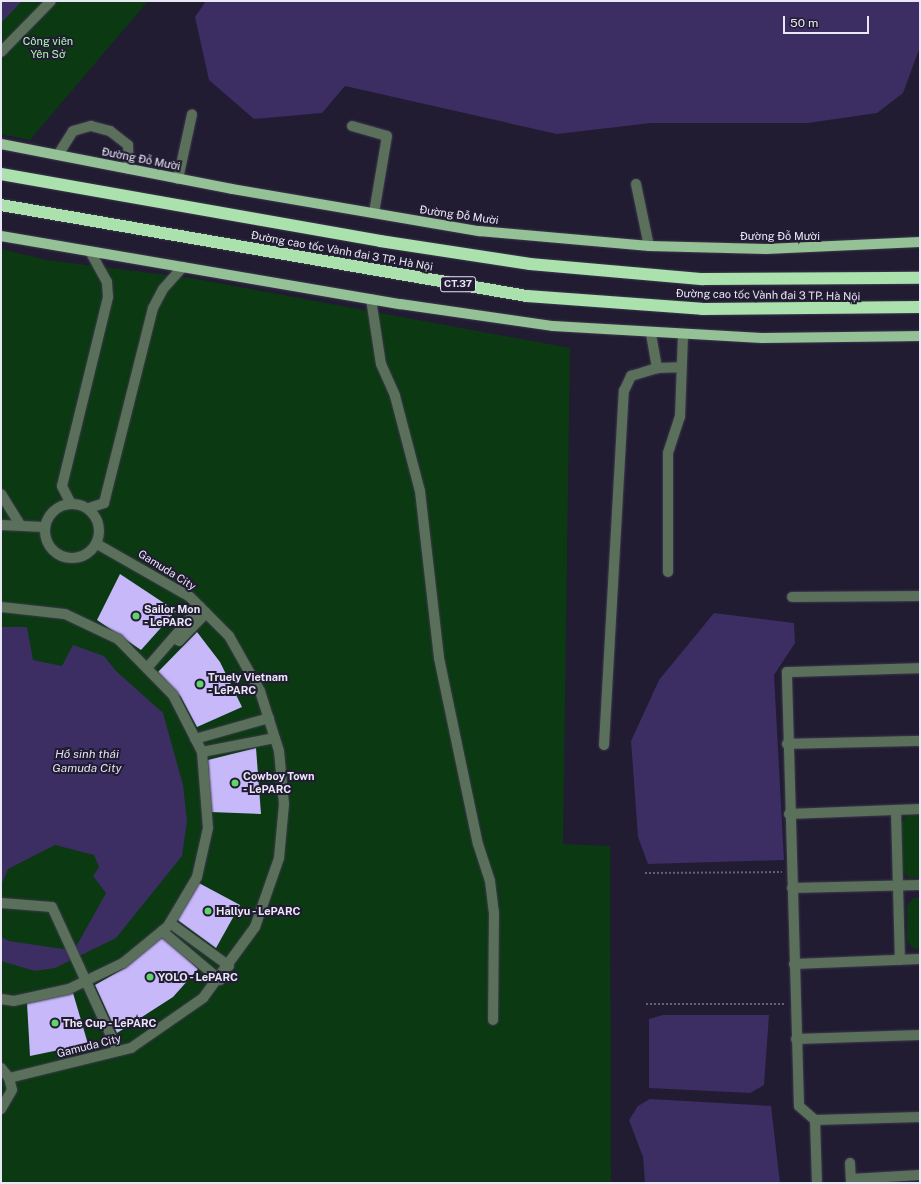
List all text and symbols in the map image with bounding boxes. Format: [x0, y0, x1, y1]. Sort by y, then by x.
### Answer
scale bar [785, 8, 871, 34]
text: 50 m [790, 16, 818, 30]
park label: Công viên Yên Sở [23, 35, 73, 61]
street label: Đường Đỗ Mười [101, 145, 181, 173]
street label: Đường Đỗ Mười [419, 203, 499, 227]
street label: Đường cao tốc Vành đai 3 TP. Hà Nội [250, 228, 434, 274]
street label: Đường Đỗ Mười [740, 229, 820, 243]
road number: CT.37 [440, 276, 476, 292]
street label: Đường cao tốc Vành đai 3 TP. Hà Nội [675, 287, 861, 303]
street label: Gamuda City [136, 547, 198, 593]
place label: Sailor Mon - LePARC [144, 603, 200, 629]
marker: Sailor Mon - LePARC [131, 611, 141, 621]
place label: Truely Vietnam - LePARC [208, 671, 288, 697]
marker: Truely Vietnam - LePARC [195, 679, 205, 689]
water label: Hồ sinh thái Gamuda City [52, 748, 122, 776]
place label: Cowboy Town - LePARC [243, 770, 315, 796]
marker: Cowboy Town - LePARC [230, 778, 240, 788]
place label: Hallyu - LePARC [216, 904, 302, 918]
marker: Hallyu - LePARC [203, 906, 213, 916]
place label: YOLO - LePARC [158, 970, 239, 984]
marker: YOLO - LePARC [145, 972, 155, 982]
place label: The Cup - LePARC [63, 1016, 158, 1030]
marker: The Cup - LePARC [50, 1018, 60, 1028]
street label: Gamuda City [55, 1032, 123, 1060]

